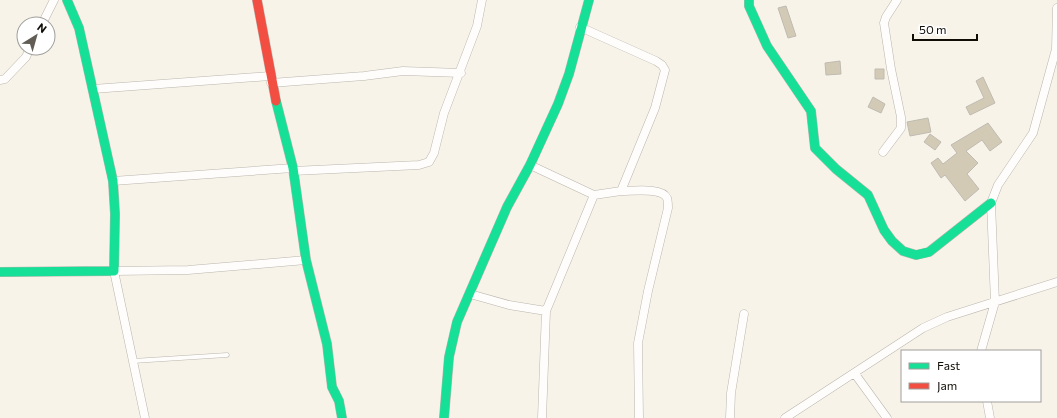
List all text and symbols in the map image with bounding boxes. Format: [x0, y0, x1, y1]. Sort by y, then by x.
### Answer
north arrow [16, 16, 56, 56]
scale bar [913, 16, 977, 42]
text: N [35, 20, 50, 35]
text: 50 m [919, 22, 947, 36]
legend [901, 350, 1041, 402]
text: Fast [937, 358, 960, 372]
text: Jam [937, 378, 957, 393]

